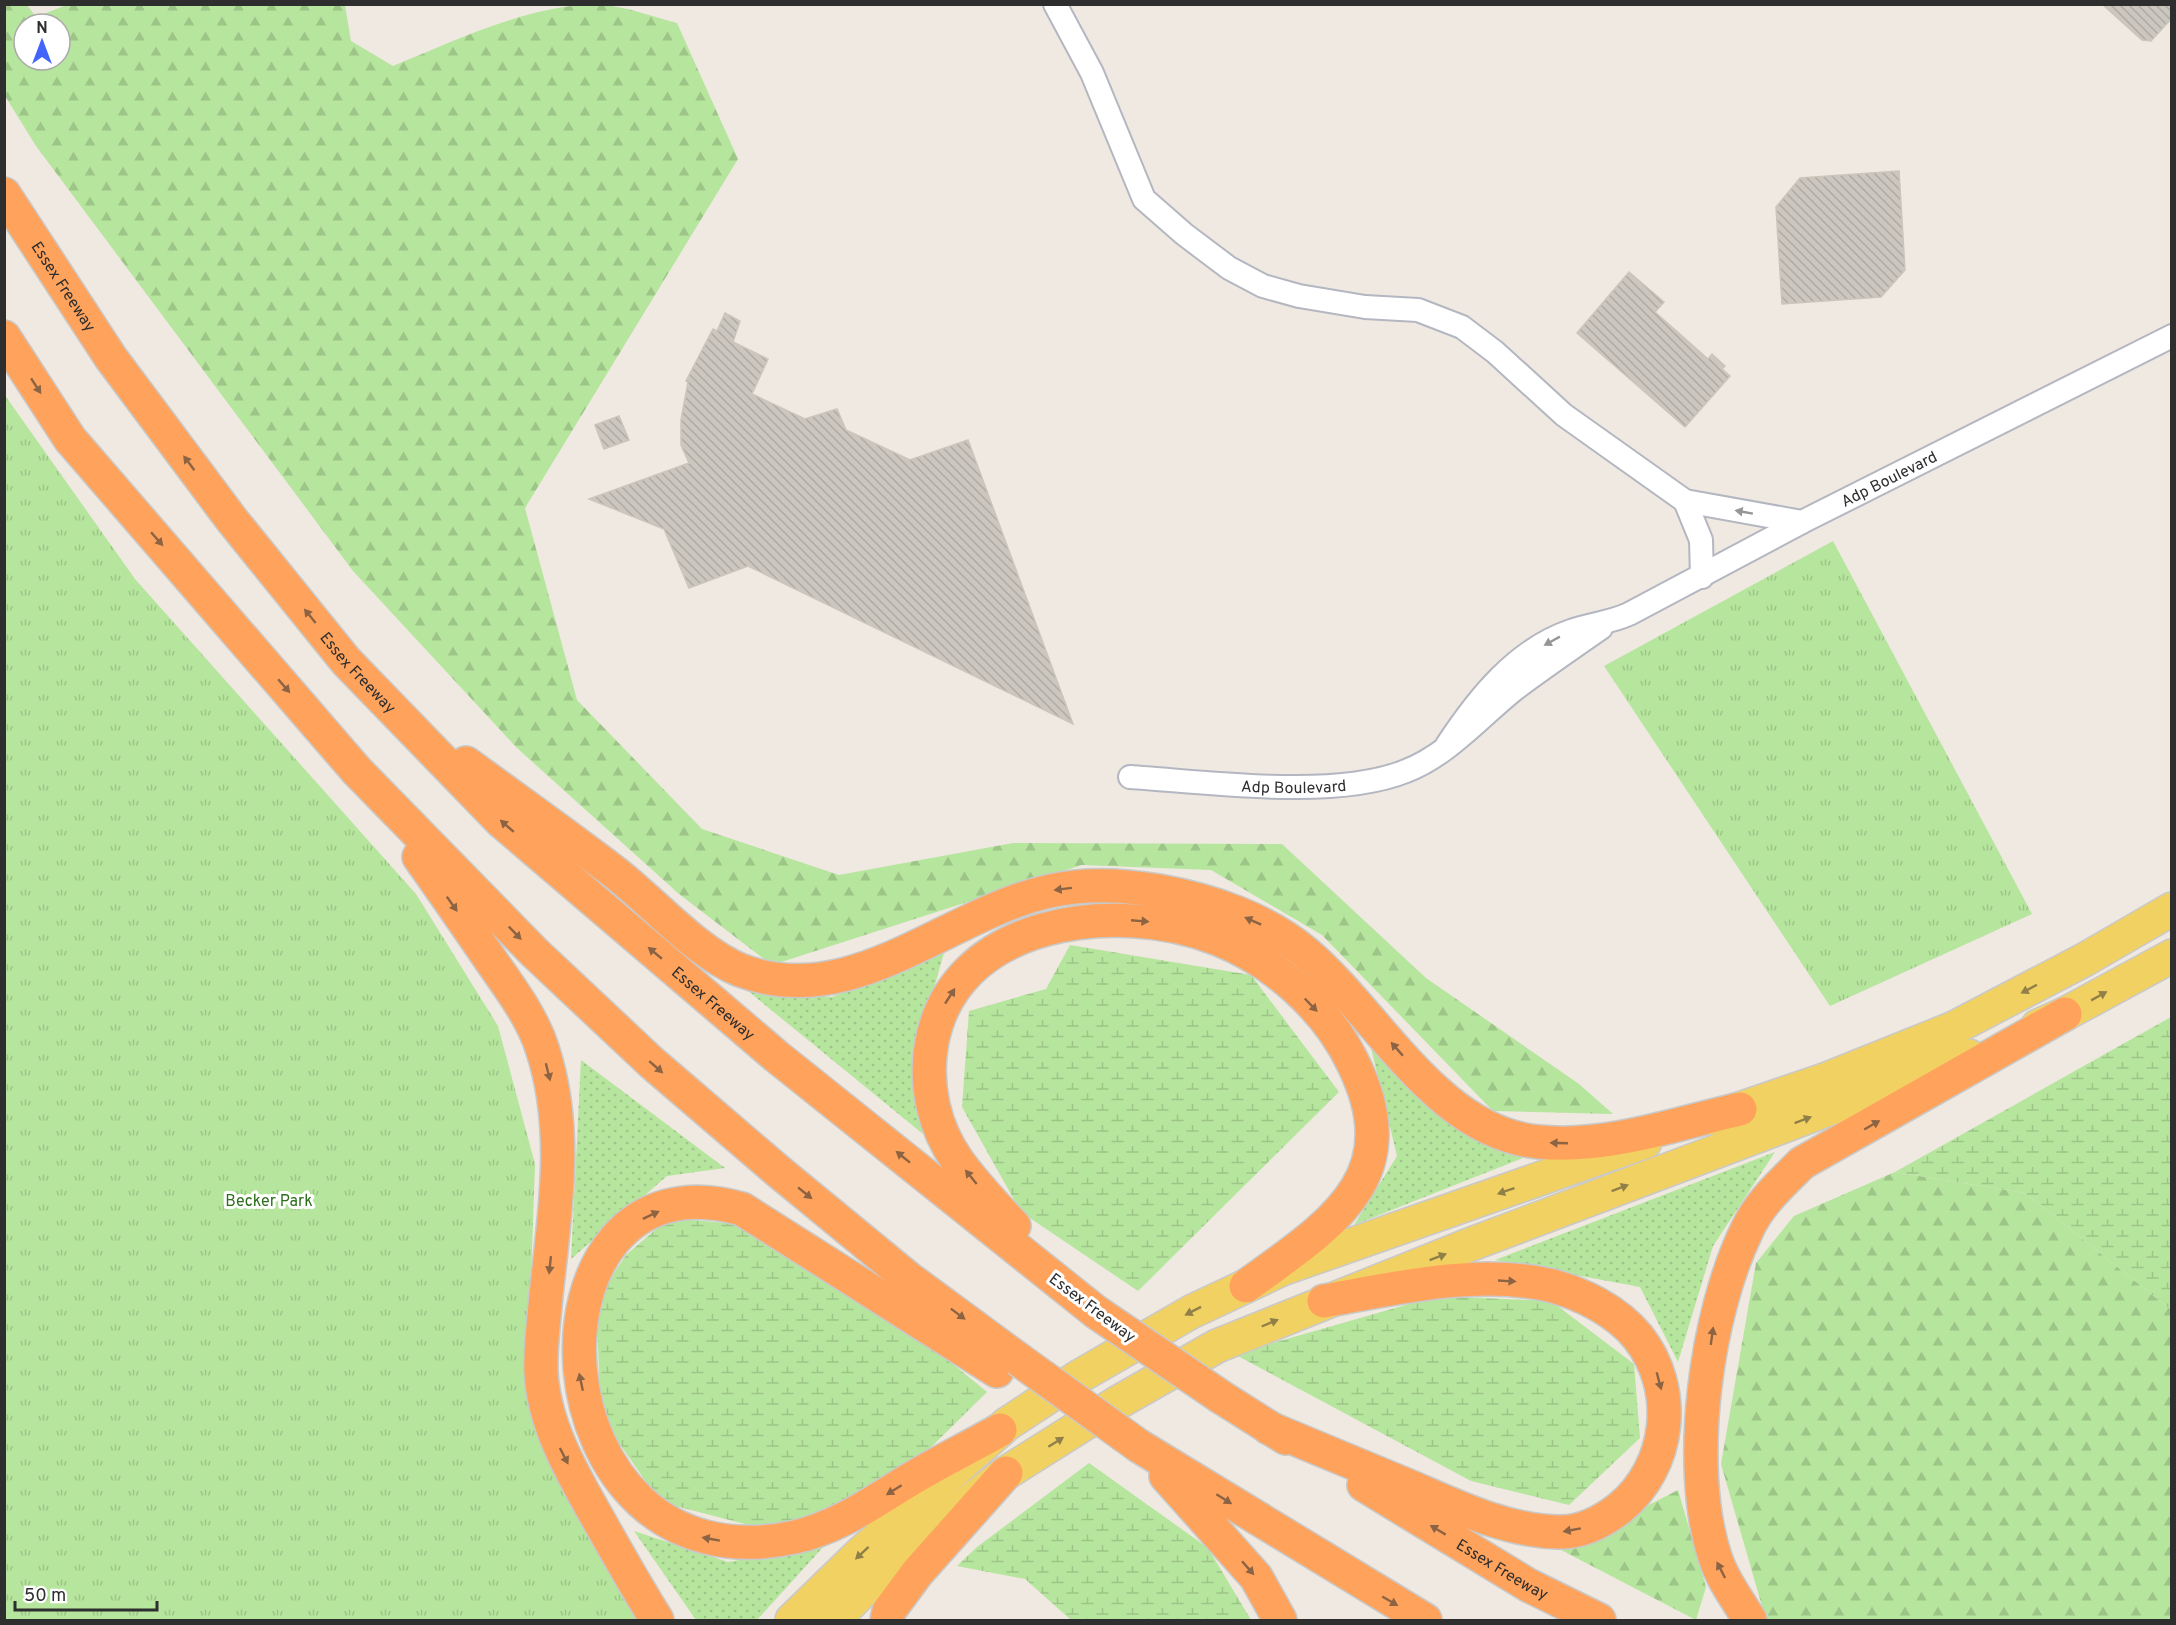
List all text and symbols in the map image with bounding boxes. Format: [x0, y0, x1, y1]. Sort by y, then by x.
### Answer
north arrow [12, 12, 72, 72]
text: N [36, 19, 48, 39]
street label: Essex Freeway [26, 238, 99, 336]
one-way arrow [31, 378, 42, 394]
street label: Adp Boulevard [1838, 448, 1941, 513]
one-way arrow [183, 455, 195, 471]
one-way arrow [1735, 507, 1754, 516]
one-way arrow [150, 531, 163, 546]
one-way arrow [303, 608, 316, 624]
street label: Essex Freeway [315, 629, 399, 718]
one-way arrow [1544, 636, 1561, 646]
one-way arrow [277, 678, 290, 693]
street label: Adp Boulevard [1241, 777, 1347, 799]
one-way arrow [500, 820, 515, 833]
one-way arrow [1054, 884, 1073, 894]
one-way arrow [446, 895, 458, 911]
one-way arrow [1131, 916, 1150, 926]
one-way arrow [1243, 916, 1261, 926]
one-way arrow [508, 925, 522, 940]
one-way arrow [648, 947, 663, 960]
street label: Essex Freeway [667, 963, 758, 1046]
one-way arrow [2020, 984, 2037, 994]
one-way arrow [944, 988, 955, 1005]
one-way arrow [2090, 991, 2107, 1001]
one-way arrow [1303, 997, 1317, 1011]
one-way arrow [1391, 1042, 1404, 1057]
one-way arrow [648, 1060, 663, 1073]
one-way arrow [544, 1063, 554, 1081]
one-way arrow [1794, 1114, 1812, 1124]
one-way arrow [1864, 1120, 1881, 1130]
one-way arrow [1549, 1138, 1568, 1148]
one-way arrow [895, 1152, 910, 1164]
one-way arrow [965, 1169, 977, 1184]
one-way arrow [1611, 1183, 1629, 1193]
one-way arrow [797, 1186, 812, 1199]
one-way arrow [1497, 1186, 1515, 1196]
park label: Becker Park [225, 1192, 313, 1212]
one-way arrow [642, 1210, 659, 1219]
one-way arrow [1429, 1252, 1447, 1262]
one-way arrow [545, 1256, 554, 1275]
street label: Essex Freeway [1044, 1269, 1139, 1348]
one-way arrow [1498, 1277, 1517, 1286]
one-way arrow [1184, 1306, 1202, 1316]
one-way arrow [950, 1308, 965, 1320]
one-way arrow [1262, 1318, 1280, 1328]
one-way arrow [1708, 1327, 1717, 1346]
one-way arrow [1655, 1372, 1664, 1390]
one-way arrow [575, 1373, 585, 1391]
one-way arrow [1048, 1436, 1064, 1447]
one-way arrow [559, 1448, 569, 1465]
one-way arrow [886, 1484, 902, 1495]
one-way arrow [1216, 1494, 1232, 1505]
one-way arrow [1430, 1525, 1446, 1536]
one-way arrow [1563, 1526, 1582, 1535]
one-way arrow [701, 1534, 720, 1543]
street label: Essex Freeway [1452, 1536, 1551, 1605]
one-way arrow [854, 1546, 869, 1560]
one-way arrow [1241, 1560, 1254, 1575]
one-way arrow [1716, 1561, 1726, 1578]
scale bar [15, 1574, 158, 1612]
text: 50 m [24, 1585, 66, 1608]
one-way arrow [1382, 1595, 1398, 1606]

